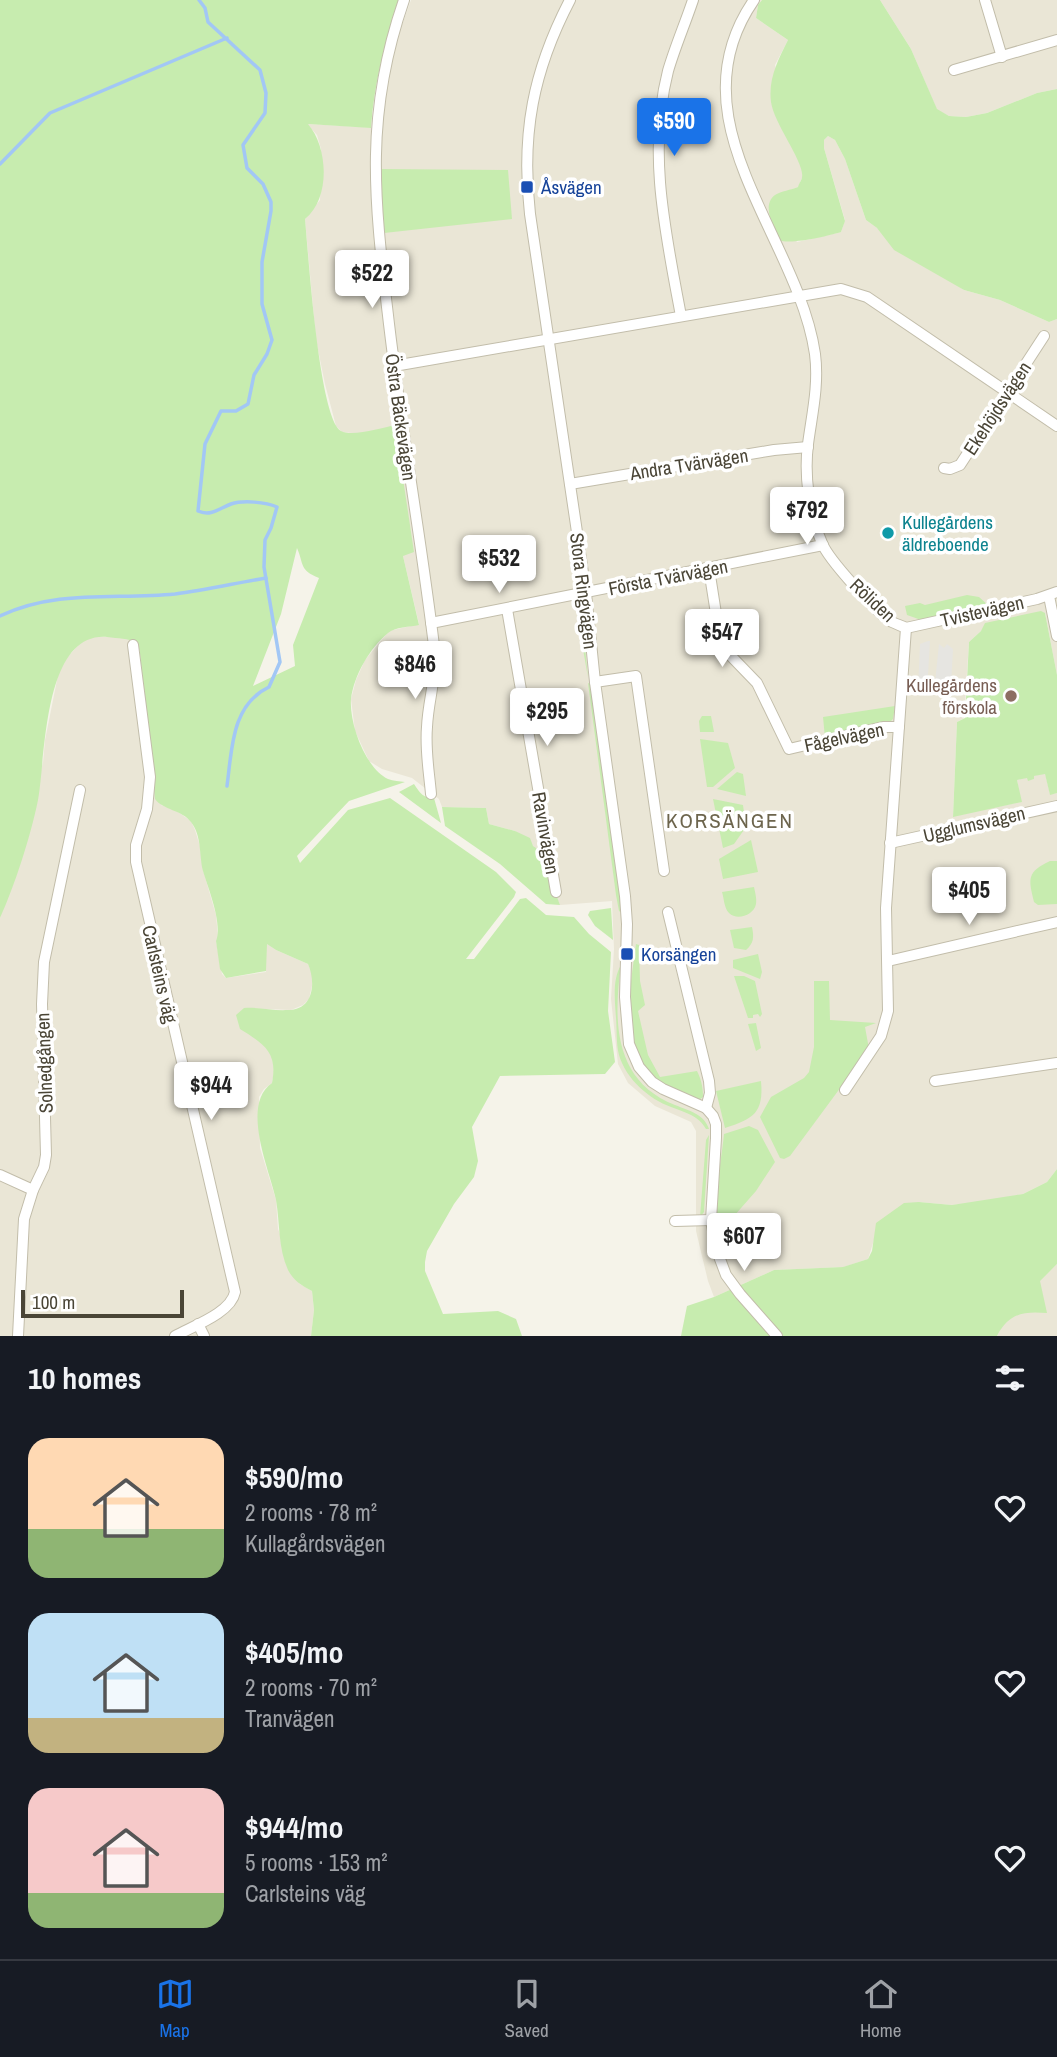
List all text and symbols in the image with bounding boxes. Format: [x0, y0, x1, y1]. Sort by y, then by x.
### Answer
pin: $590 [633, 99, 715, 158]
text: $590 [653, 105, 695, 136]
place label: Åsvägen [540, 174, 602, 200]
marker: Åsvägen [519, 179, 535, 195]
pin: $522 [331, 250, 413, 310]
text: $522 [351, 257, 393, 288]
street label: Östra Bäckevägen [379, 352, 423, 482]
street label: Ekehöjdsvägen [957, 356, 1037, 460]
street label: Andra Tvärvägen [627, 442, 750, 486]
pin: $792 [766, 488, 848, 547]
text: $792 [786, 494, 828, 525]
place label: Kullegårdens äldreboende [902, 509, 993, 557]
marker: Kullegårdens äldreboende [880, 525, 896, 541]
street label: Stora Ringvägen [564, 531, 604, 651]
pin: $532 [458, 536, 540, 595]
text: $532 [478, 542, 520, 573]
street label: Första Tvärvägen [606, 553, 730, 601]
street label: Röliden [844, 572, 902, 628]
street label: Tvistevägen [938, 589, 1026, 633]
pin: $547 [681, 610, 763, 669]
text: $547 [701, 616, 743, 647]
pin: $846 [374, 642, 456, 701]
text: $846 [394, 648, 436, 679]
place label: Kullegårdens förskola [906, 672, 997, 720]
pin: $295 [506, 688, 588, 748]
marker: Kullegårdens förskola [1003, 688, 1019, 704]
text: $295 [526, 695, 568, 726]
street label: Fågelvägen [802, 716, 886, 758]
street label: Ravinvägen [526, 790, 566, 876]
street label: Ugglumsvägen [920, 800, 1028, 848]
district label: KORSÄNGEN [666, 806, 794, 835]
pin: $405 [928, 867, 1010, 927]
text: $405 [948, 874, 990, 905]
street label: Carlsteins väg [136, 923, 184, 1026]
place label: Korsängen [641, 941, 716, 967]
marker: Korsängen [619, 946, 635, 962]
street label: Solnedgången [29, 1012, 59, 1114]
pin: $944 [170, 1062, 252, 1122]
text: $944 [190, 1069, 232, 1100]
pin: $607 [703, 1214, 785, 1273]
text: $607 [723, 1220, 765, 1251]
scale bar [21, 1287, 184, 1319]
text: 100 m [32, 1289, 75, 1315]
text: 10 homes [28, 1358, 142, 1398]
icon: filters [991, 1359, 1029, 1397]
text: $590/mo [245, 1457, 343, 1497]
icon: home [84, 1466, 168, 1550]
icon: heart [991, 1489, 1029, 1527]
text: 2 rooms · 78 m² [245, 1497, 377, 1528]
text: Kullagårdsvägen [245, 1528, 385, 1559]
text: $405/mo [245, 1632, 343, 1672]
icon: home [84, 1641, 168, 1725]
icon: heart [991, 1664, 1029, 1702]
text: 2 rooms · 70 m² [245, 1672, 377, 1703]
text: Tranvägen [245, 1703, 334, 1734]
text: $944/mo [245, 1807, 343, 1847]
icon: home [84, 1816, 168, 1900]
icon: heart [991, 1839, 1029, 1877]
text: 5 rooms · 153 m² [245, 1847, 388, 1878]
text: Carlsteins väg [245, 1878, 366, 1909]
tab: Map [156, 1975, 194, 2043]
tab: Saved [505, 1975, 549, 2043]
tab: Home [860, 1975, 901, 2043]

